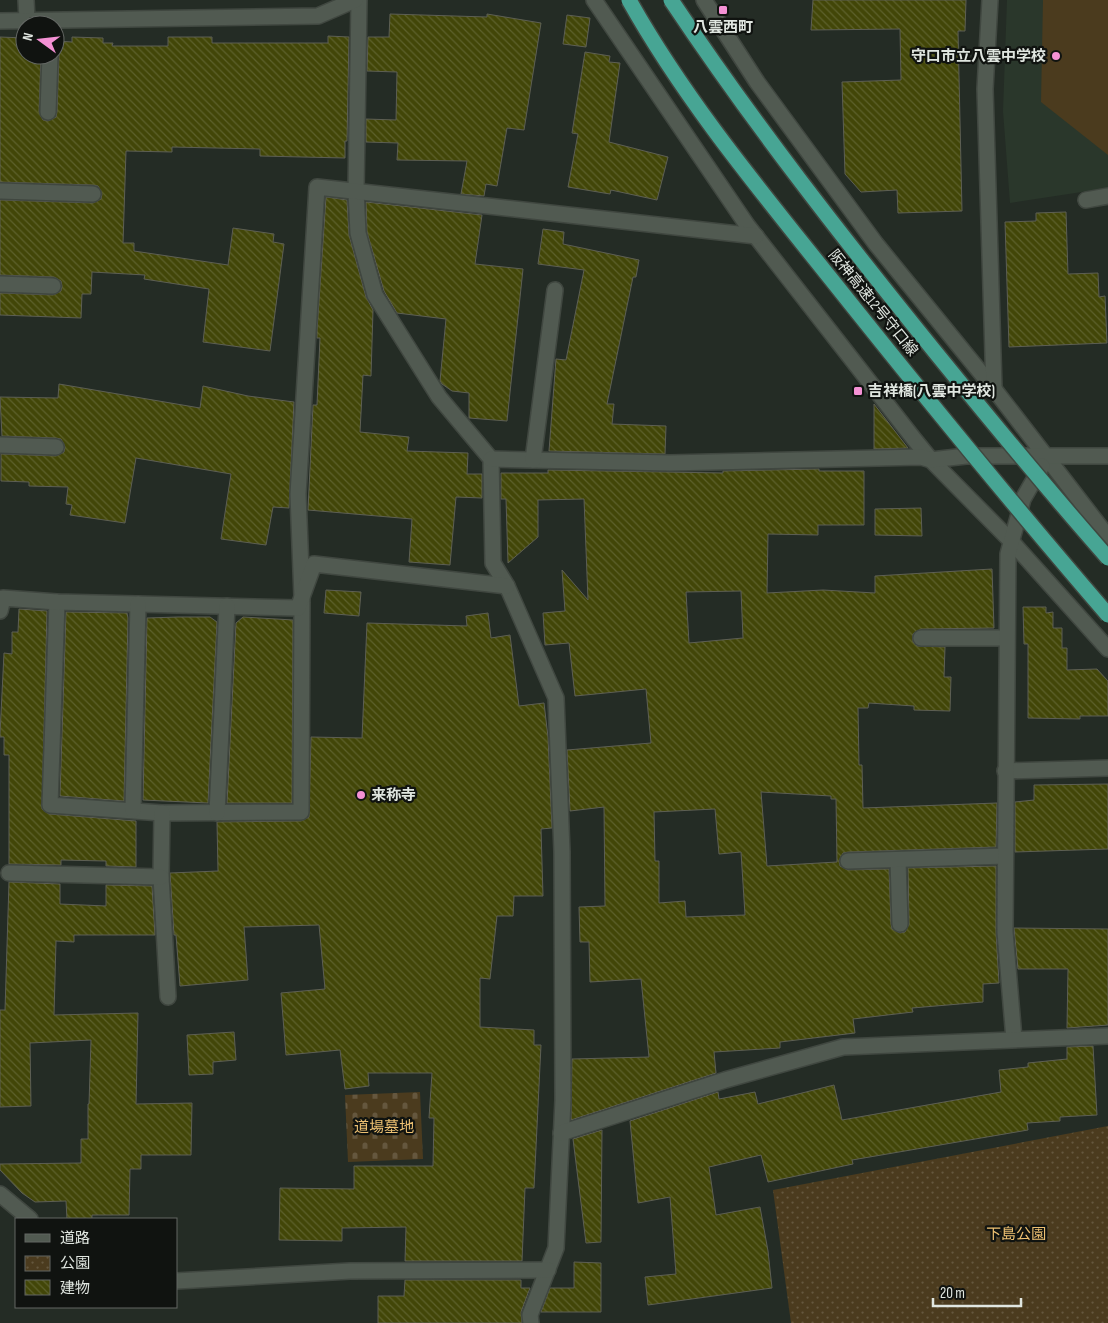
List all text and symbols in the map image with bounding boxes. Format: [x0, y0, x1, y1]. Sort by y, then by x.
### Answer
marker: 八雲西町 [717, 4, 729, 16]
north arrow [15, 15, 65, 65]
place label: 八雲西町 [693, 18, 753, 37]
text: N [19, 31, 37, 43]
place label: 守口市立八雲中学校 [911, 47, 1046, 66]
marker: 守口市立八雲中学校 [1050, 50, 1062, 62]
street label: 阪神高速12号守口線 [824, 246, 922, 360]
place label: 吉祥橋(八雲中学校) [868, 382, 995, 401]
marker: 吉祥橋(八雲中学校) [852, 385, 864, 397]
place label: 来称寺 [371, 786, 416, 805]
marker: 来称寺 [355, 789, 367, 801]
park label: 道場墓地 [354, 1118, 414, 1137]
legend [15, 1218, 178, 1308]
park label: 下島公園 [986, 1225, 1046, 1244]
text: 道路 [60, 1229, 90, 1248]
text: 公園 [60, 1254, 90, 1273]
scale bar [933, 1276, 1020, 1308]
text: 建物 [60, 1279, 90, 1298]
text: 20 m [940, 1284, 965, 1303]

